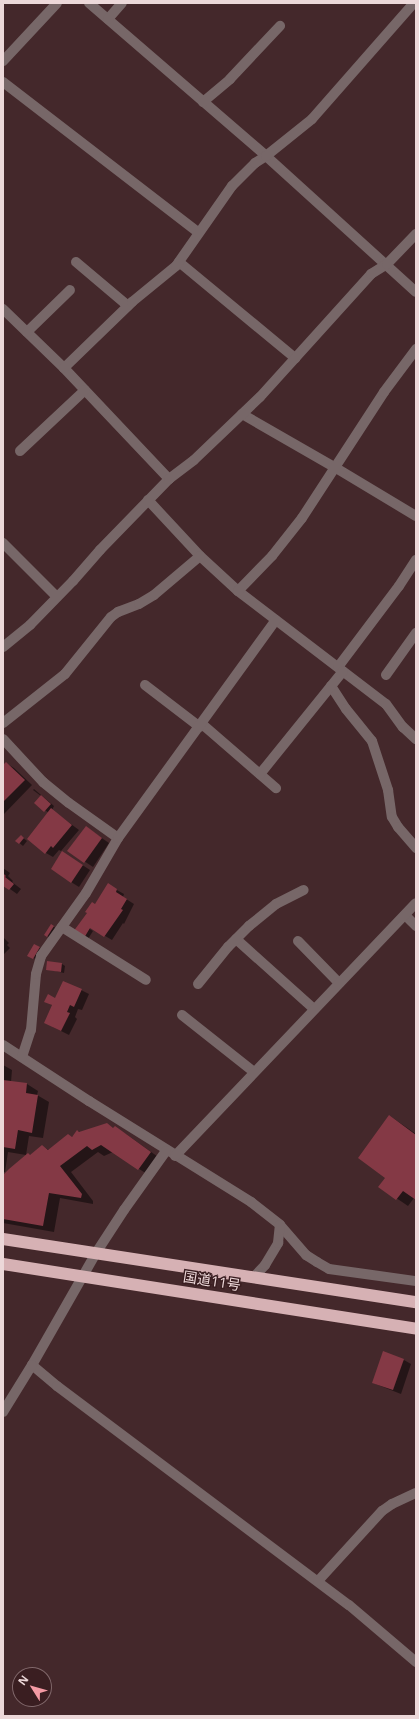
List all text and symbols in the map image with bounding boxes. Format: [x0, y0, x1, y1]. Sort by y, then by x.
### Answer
street label: 国道11号 [182, 1268, 242, 1294]
north arrow [12, 1667, 52, 1707]
text: N [14, 1672, 31, 1688]

